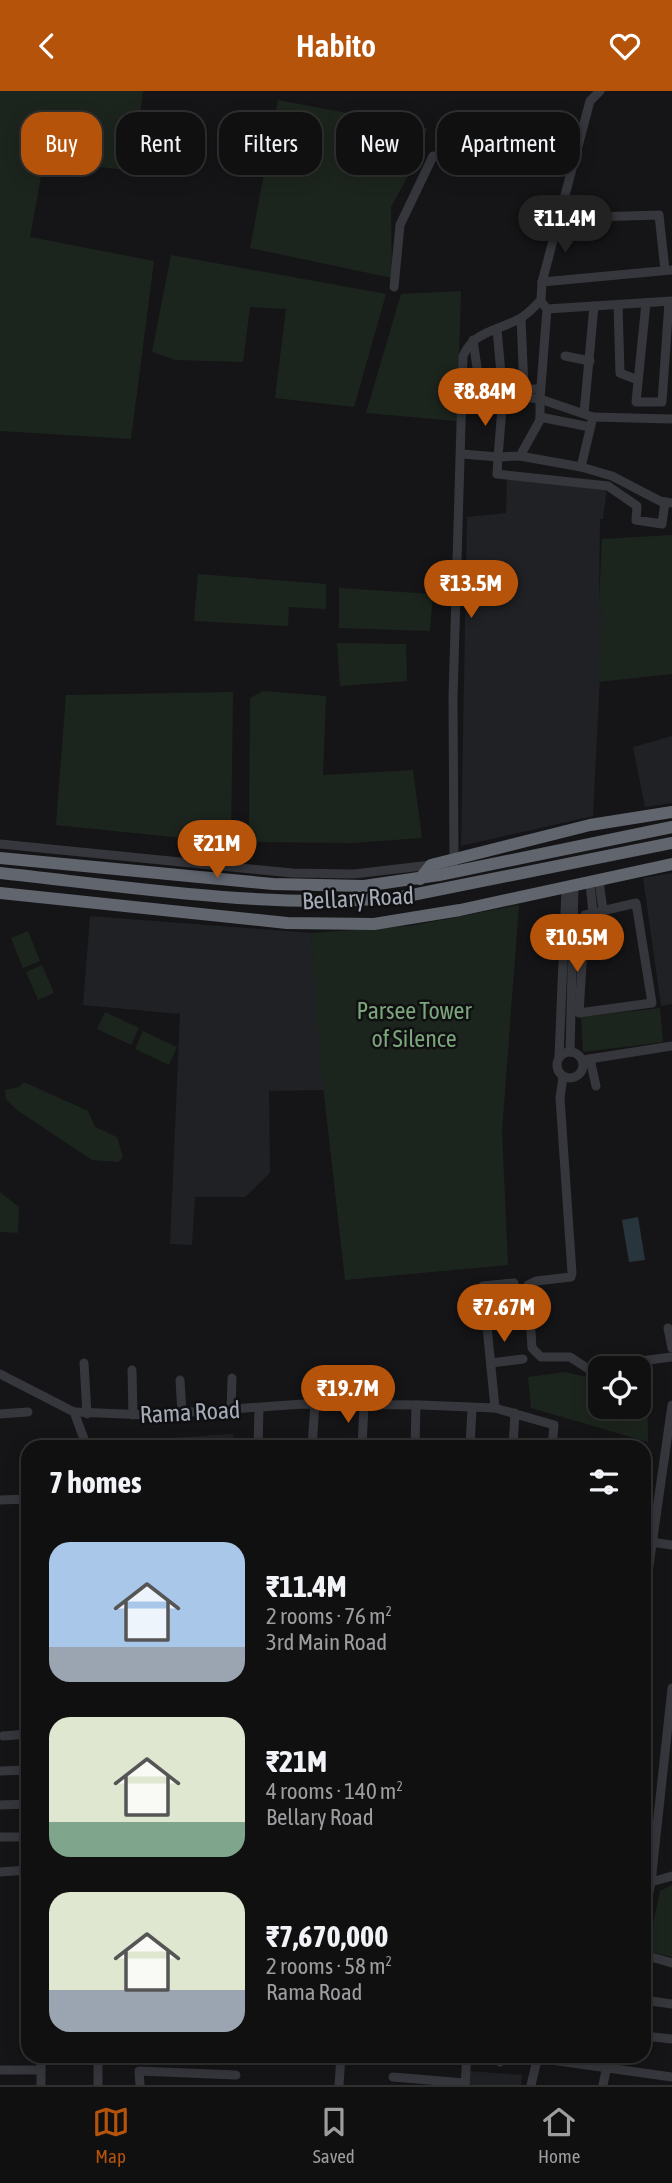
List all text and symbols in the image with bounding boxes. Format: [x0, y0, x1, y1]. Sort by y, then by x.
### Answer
icon: back [28, 27, 66, 65]
text: Habito [296, 27, 376, 64]
icon: heart [606, 27, 644, 65]
chip: Buy [21, 112, 102, 175]
chip: Rent [116, 112, 205, 175]
chip: Filters [219, 112, 322, 175]
chip: New [336, 112, 423, 175]
chip: Apartment [437, 112, 580, 175]
pin: ₹11.4M [508, 195, 622, 255]
text: ₹11.4M [534, 205, 596, 231]
pin: ₹8.84M [428, 369, 542, 428]
text: ₹8.84M [454, 378, 516, 404]
pin: ₹13.5M [414, 561, 528, 620]
text: ₹13.5M [440, 570, 502, 596]
pin: ₹21M [176, 821, 258, 880]
text: ₹21M [194, 830, 240, 856]
street label: Bellary Road [301, 882, 415, 914]
pin: ₹10.5M [520, 915, 634, 974]
text: ₹10.5M [546, 924, 608, 950]
park label: Parsee Tower of Silence [356, 997, 472, 1052]
pin: ₹7.67M [447, 1285, 561, 1344]
text: ₹7.67M [473, 1294, 535, 1320]
map controls [588, 1356, 651, 1419]
button: locate [588, 1356, 651, 1419]
pin: ₹19.7M [291, 1365, 405, 1425]
text: ₹19.7M [317, 1375, 379, 1401]
street label: Rama Road [139, 1396, 241, 1428]
icon: filters [585, 1463, 623, 1501]
text: 7 homes [49, 1465, 142, 1499]
text: ₹11.4M [266, 1569, 347, 1603]
icon: home [105, 1570, 189, 1654]
text: 2 rooms · 76 m² [266, 1603, 392, 1629]
text: 3rd Main Road [266, 1629, 387, 1655]
text: ₹21M [266, 1744, 327, 1778]
icon: home [105, 1745, 189, 1829]
text: 4 rooms · 140 m² [266, 1778, 403, 1804]
text: Bellary Road [266, 1804, 374, 1830]
text: ₹7,670,000 [266, 1919, 388, 1953]
icon: home [105, 1920, 189, 2004]
text: 2 rooms · 58 m² [266, 1953, 392, 1979]
text: Rama Road [266, 1979, 363, 2005]
tab: Map [92, 2103, 130, 2167]
tab: Saved [313, 2103, 355, 2167]
tab: Home [538, 2103, 580, 2167]

